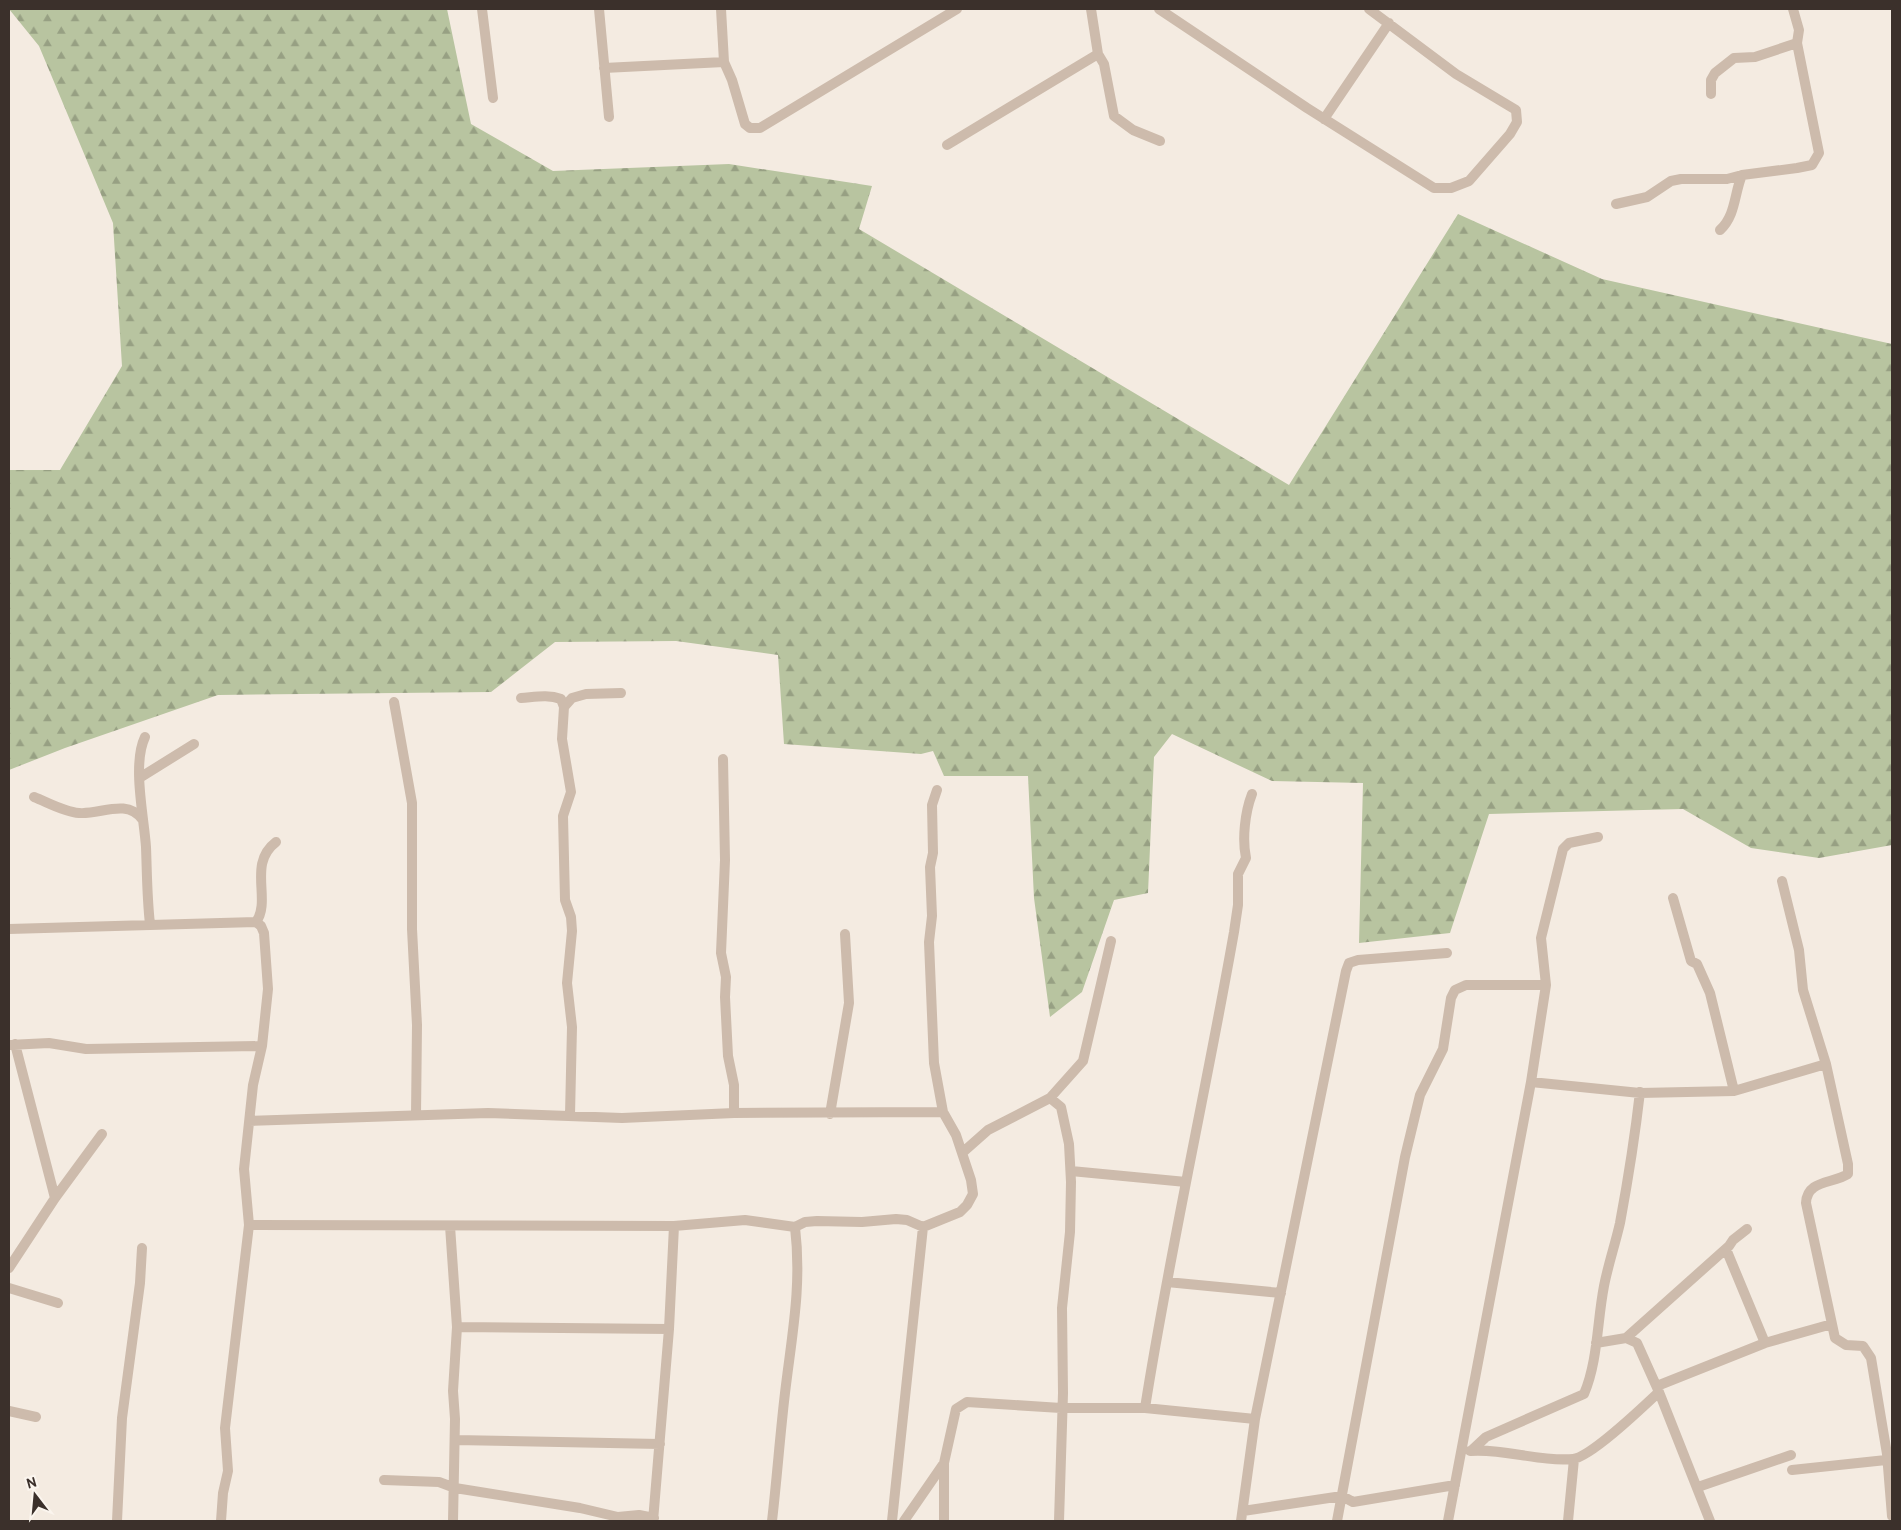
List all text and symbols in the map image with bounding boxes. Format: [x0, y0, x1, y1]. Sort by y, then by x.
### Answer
north arrow [10, 1470, 60, 1520]
text: N [25, 1474, 39, 1494]

